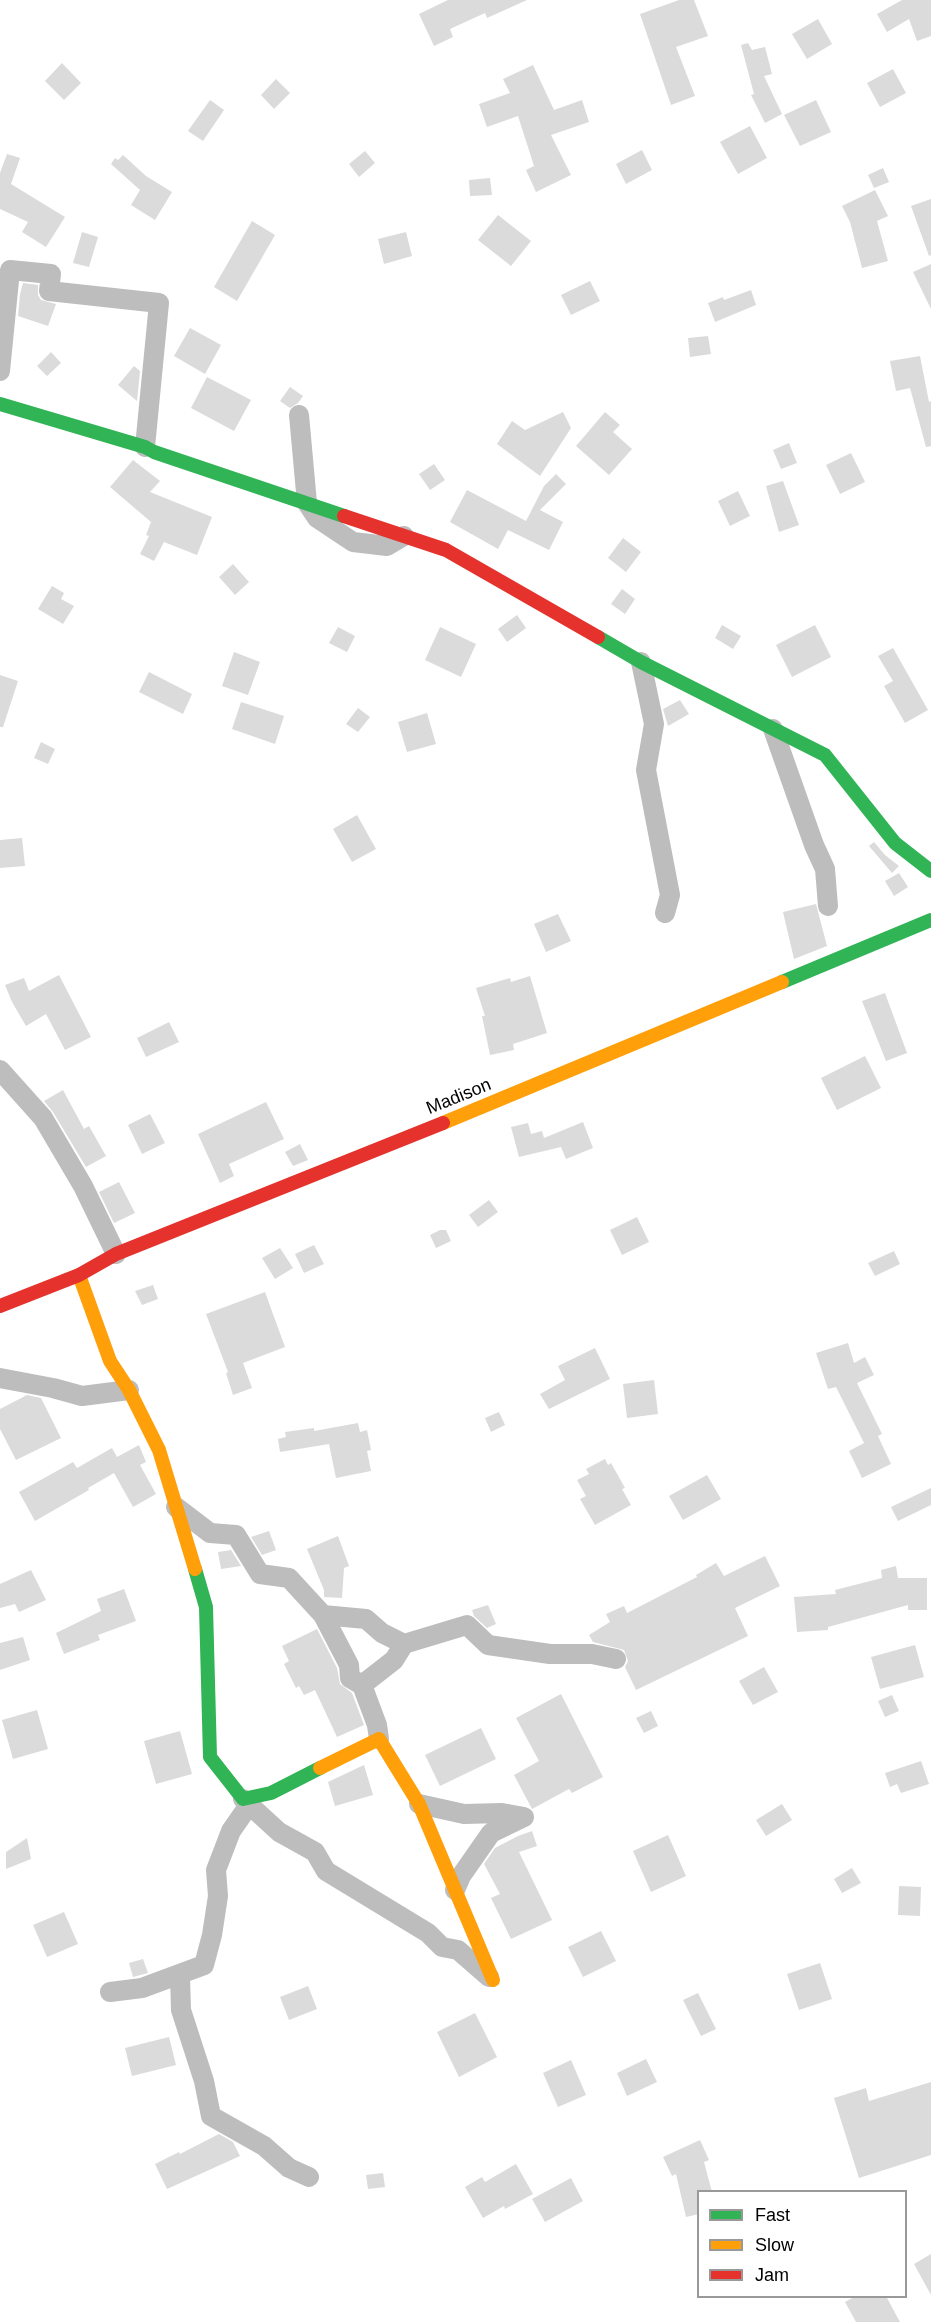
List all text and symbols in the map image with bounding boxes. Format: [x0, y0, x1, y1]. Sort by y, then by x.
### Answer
street label: Madison [423, 1074, 495, 1120]
legend [697, 2190, 907, 2298]
text: Fast [755, 2205, 790, 2225]
text: Slow [755, 2235, 794, 2255]
text: Jam [755, 2265, 789, 2285]

